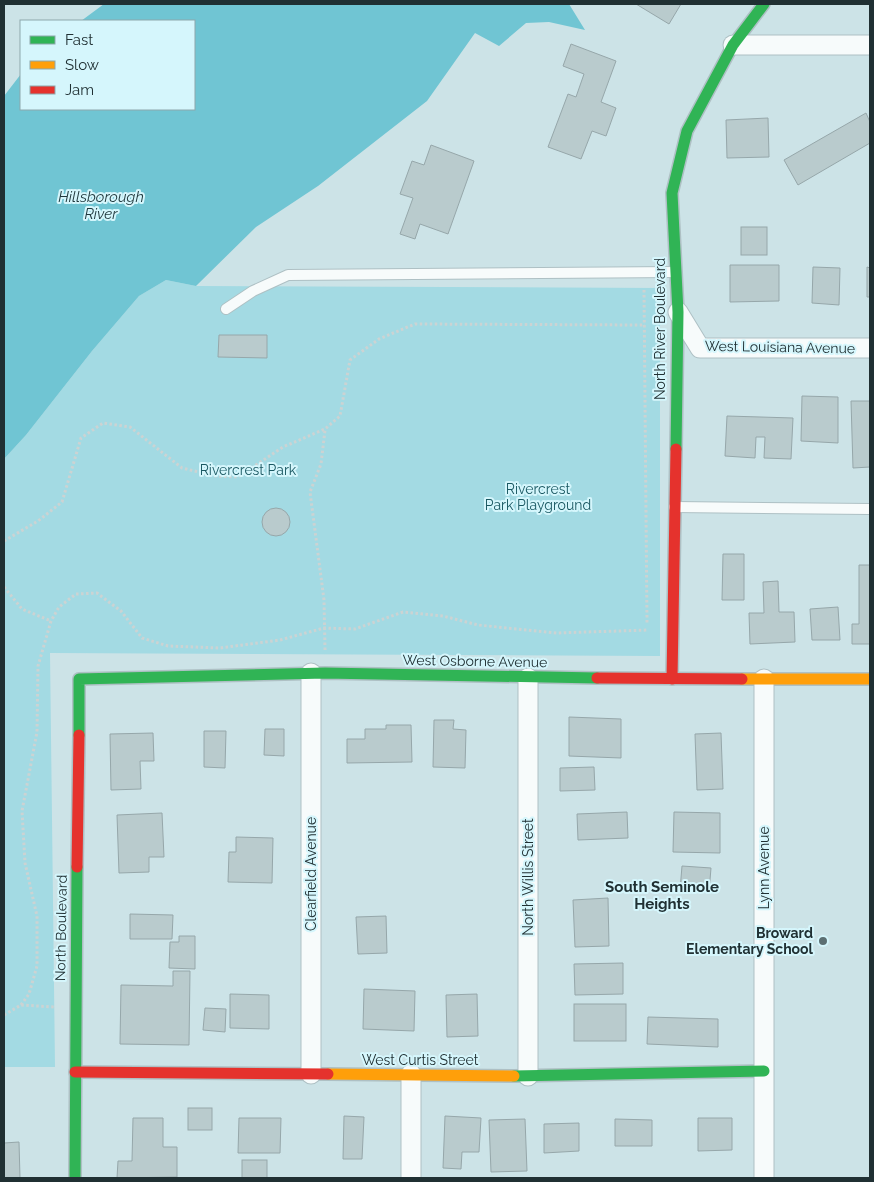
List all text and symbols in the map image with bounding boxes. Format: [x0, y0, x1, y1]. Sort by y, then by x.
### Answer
legend [20, 20, 195, 110]
text: Fast [65, 31, 93, 49]
text: Slow [65, 56, 99, 74]
text: Jam [65, 81, 94, 99]
water label: Hillsborough River [58, 188, 144, 223]
street label: North River Boulevard [652, 258, 668, 400]
street label: West Louisiana Avenue [705, 338, 855, 356]
park label: Rivercrest Park [200, 462, 297, 478]
park label: Rivercrest Park Playground [485, 481, 591, 513]
street label: West Osborne Avenue [402, 652, 548, 670]
street label: Clearfield Avenue [303, 817, 319, 931]
street label: North Willis Street [520, 818, 536, 936]
street label: Lynn Avenue [756, 826, 772, 910]
street label: North Boulevard [52, 875, 70, 981]
district label: South Seminole Heights [605, 878, 719, 913]
place label: Broward Elementary School [686, 925, 814, 957]
marker: Broward Elementary School [817, 935, 829, 947]
street label: West Curtis Street [362, 1052, 479, 1068]

